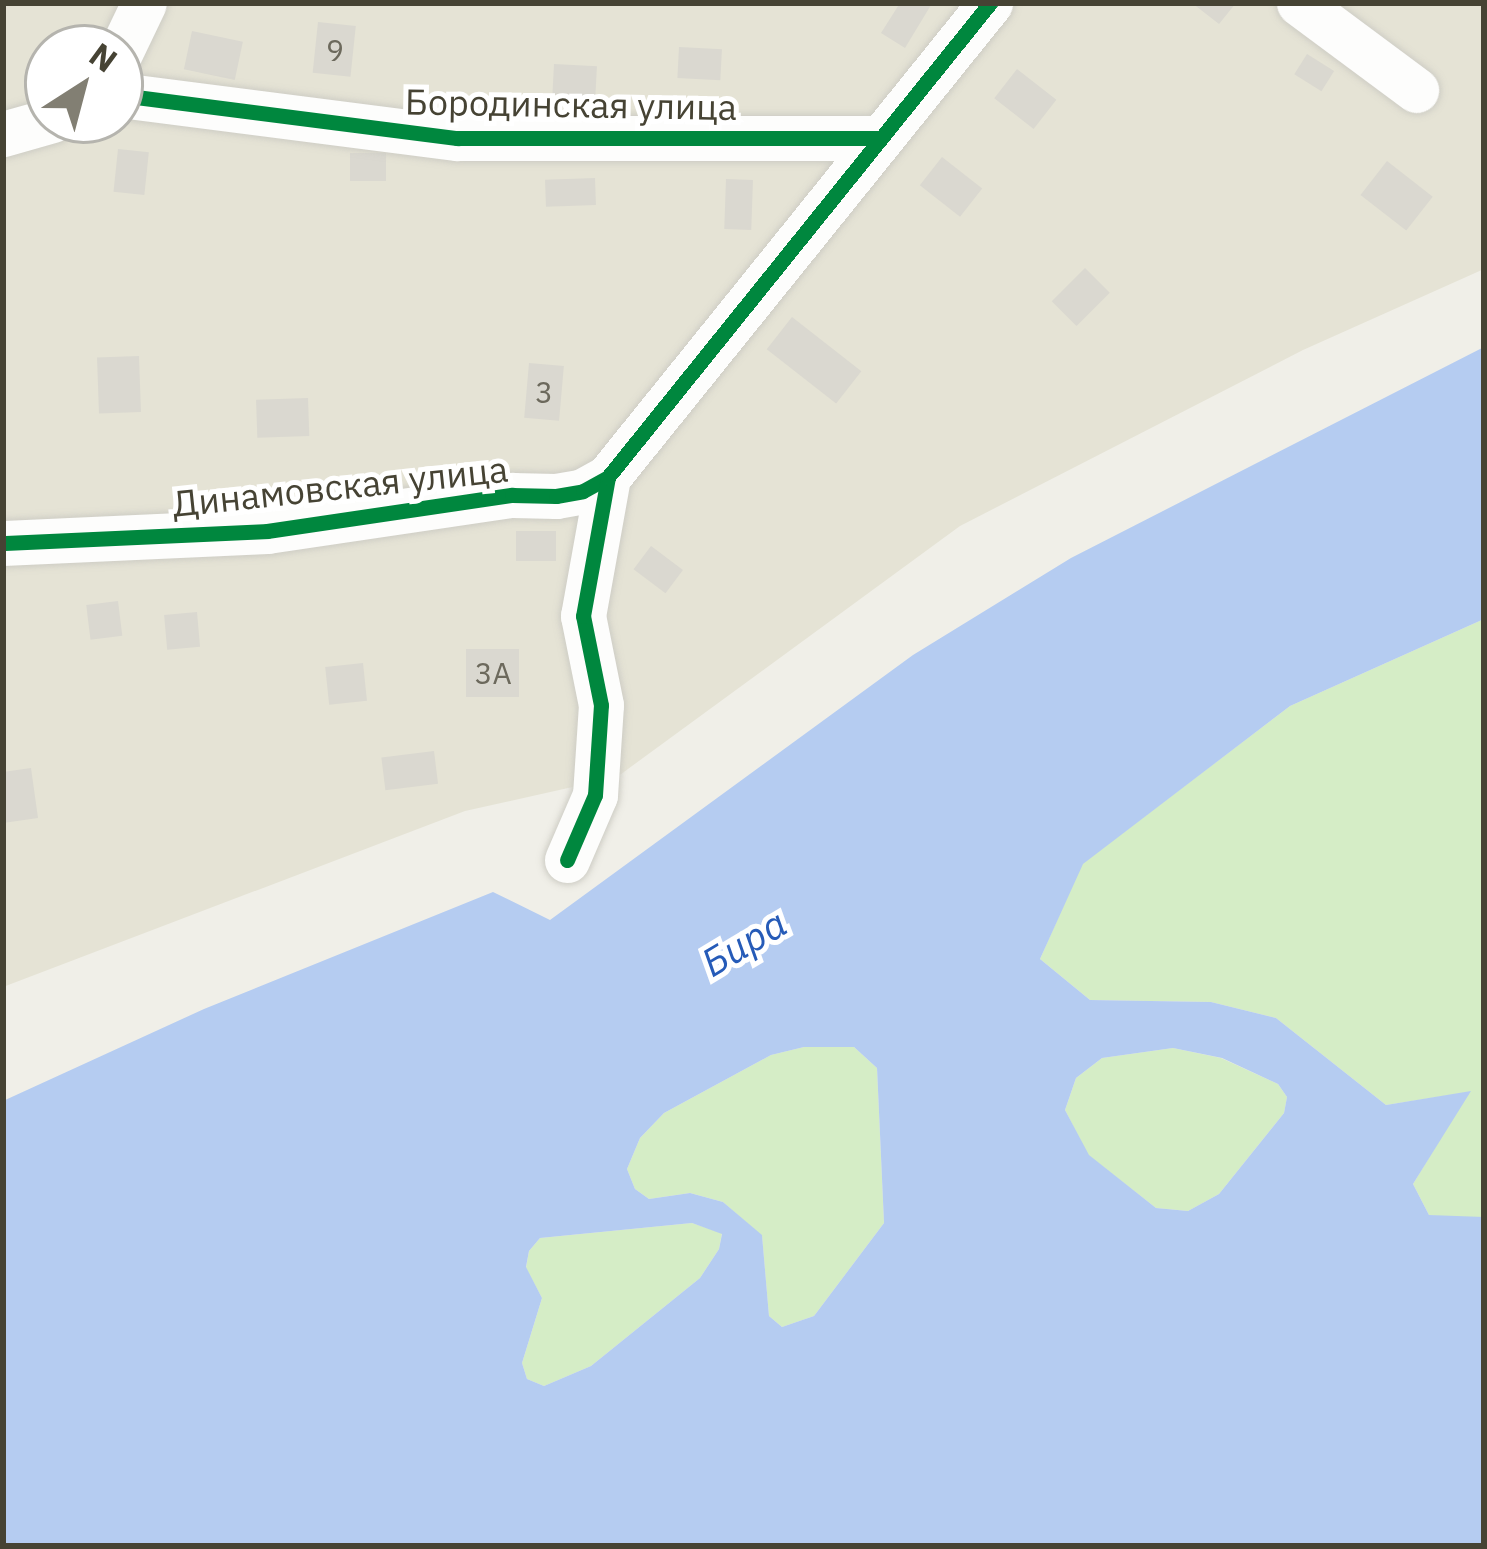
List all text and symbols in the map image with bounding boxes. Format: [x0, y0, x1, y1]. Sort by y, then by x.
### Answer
north arrow [24, 24, 144, 144]
text: N [81, 32, 126, 81]
house number: 9 [326, 32, 344, 68]
street label: Бородинская улица [405, 80, 737, 128]
house number: 3 [535, 374, 553, 410]
street label: Динамовская улица [170, 447, 510, 525]
house number: 3А [474, 655, 512, 691]
water label: Бира [693, 900, 795, 986]

